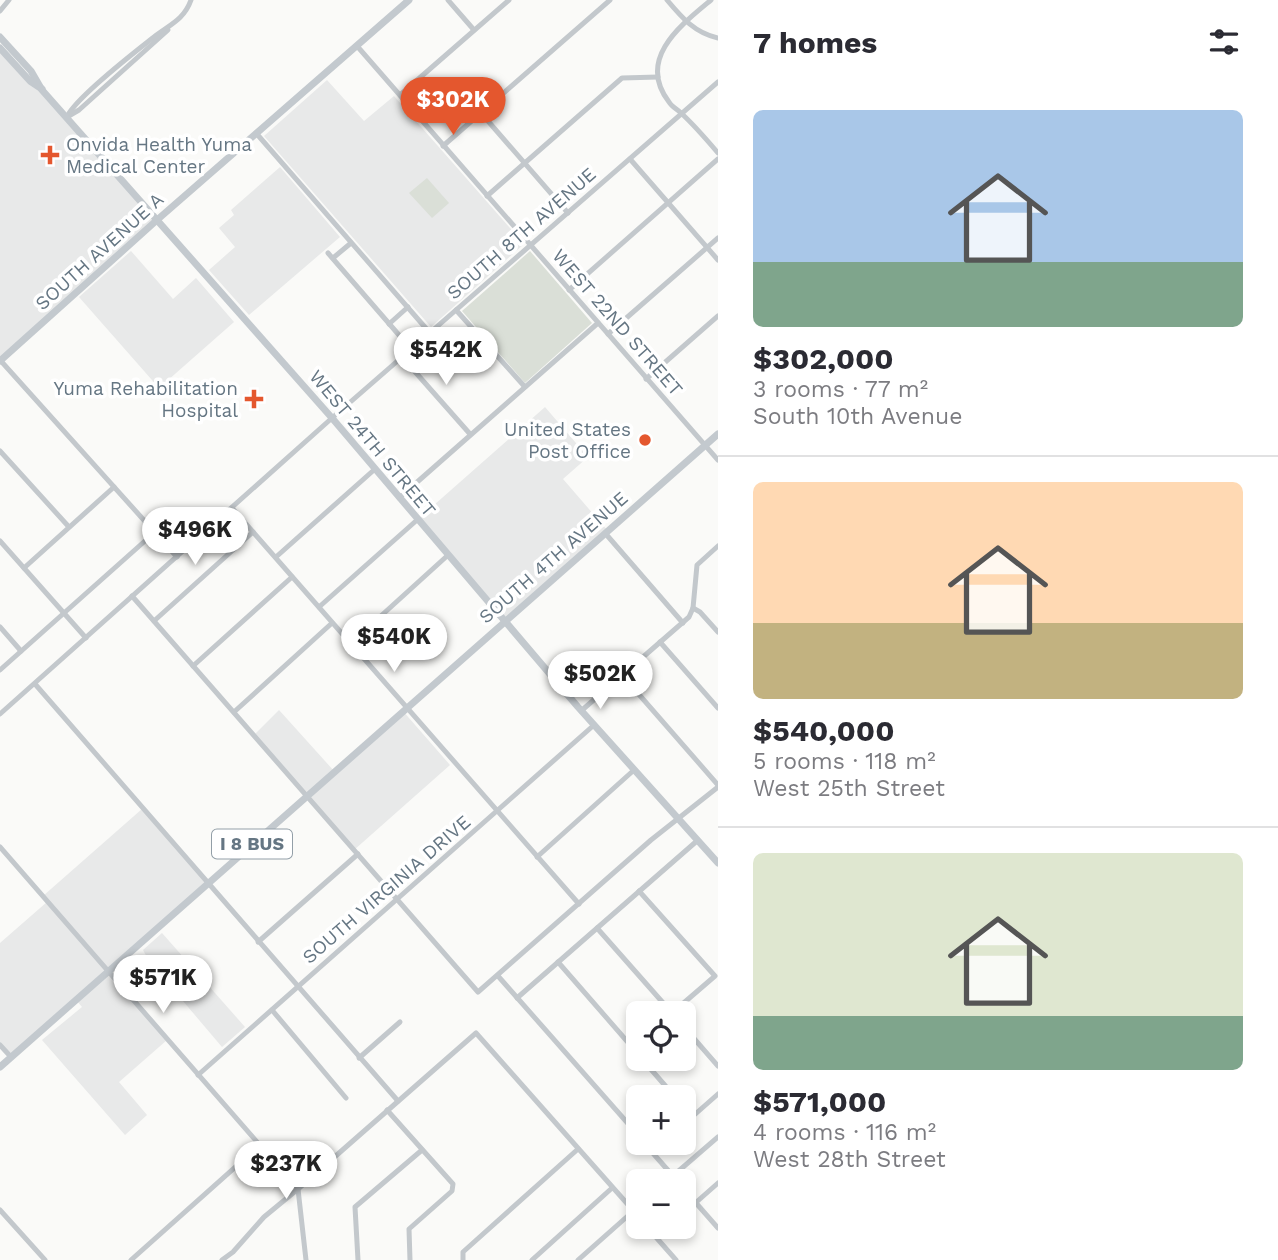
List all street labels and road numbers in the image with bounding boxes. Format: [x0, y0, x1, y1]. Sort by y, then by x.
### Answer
street label: SOUTH 8TH AVENUE [442, 162, 601, 304]
street label: SOUTH AVENUE A [30, 187, 169, 315]
street label: WEST 22ND STREET [548, 244, 688, 400]
street label: WEST 24TH STREET [305, 365, 441, 521]
street label: SOUTH 4TH AVENUE [474, 487, 632, 628]
street label: SOUTH VIRGINIA DRIVE [298, 810, 475, 969]
road number: I 8 BUS [212, 830, 292, 858]

